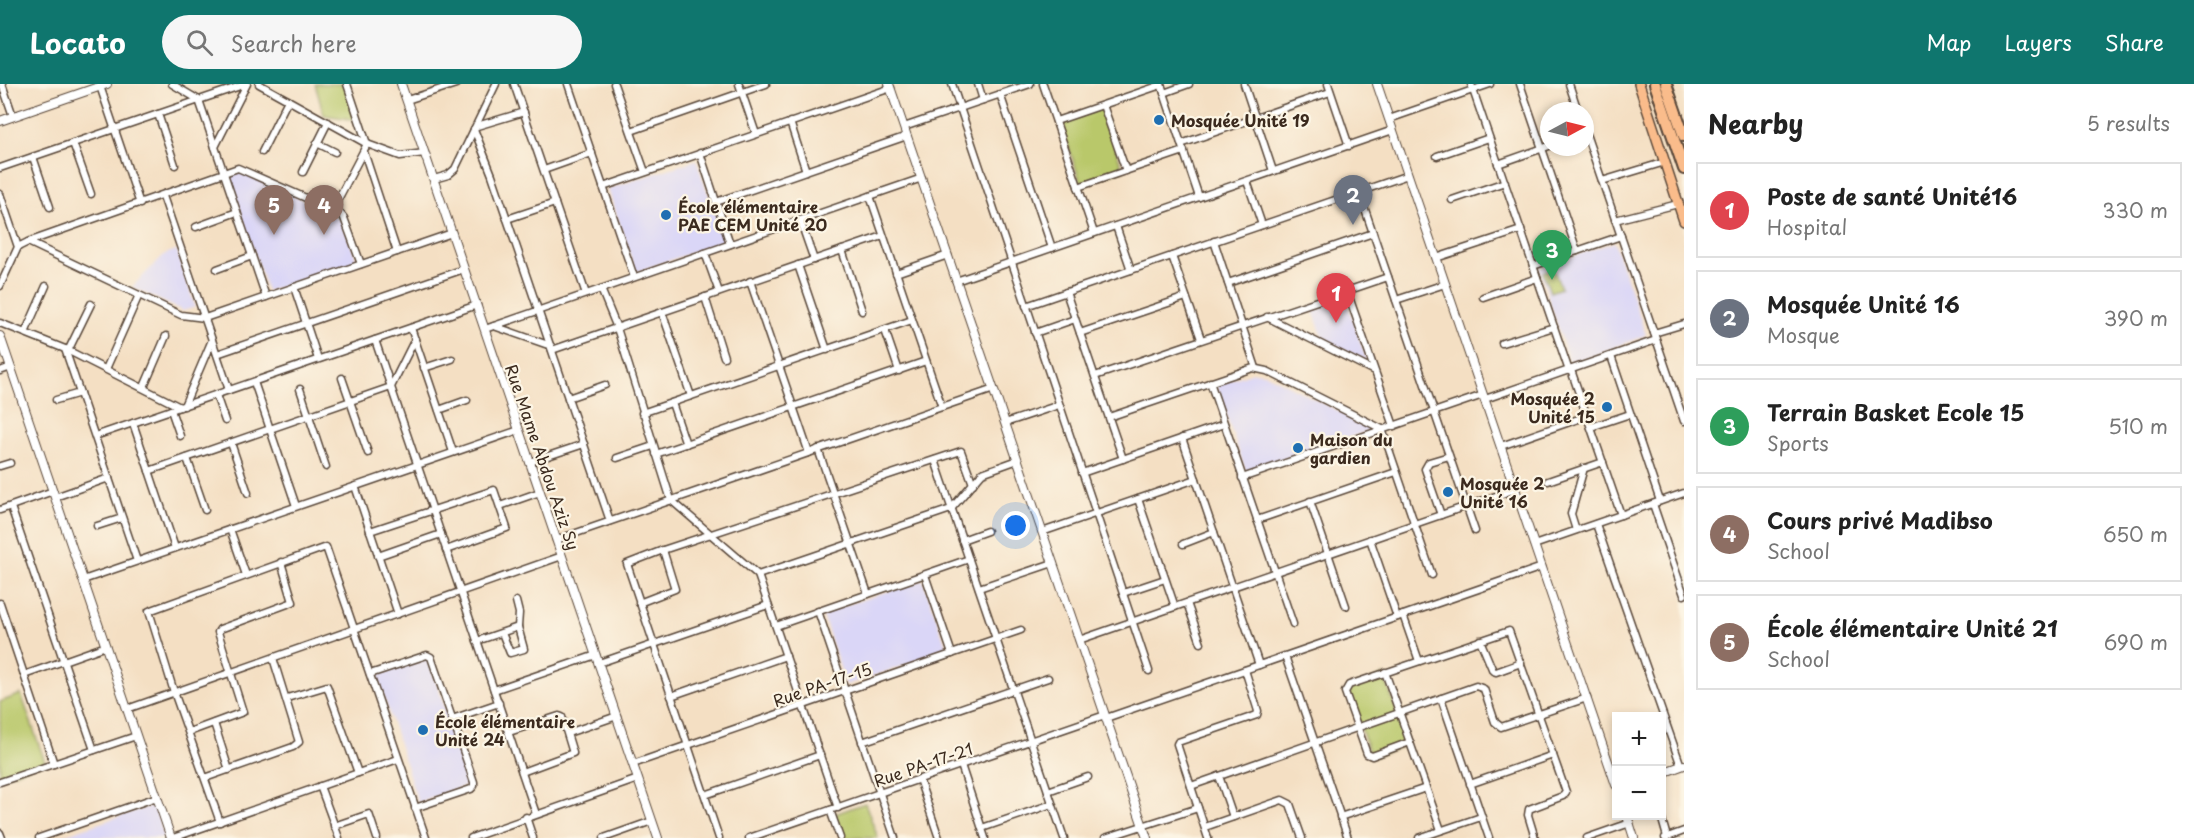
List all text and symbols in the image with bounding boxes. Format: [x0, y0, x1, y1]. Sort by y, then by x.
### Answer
search box [162, 15, 582, 69]
text: Locato [30, 21, 126, 64]
icon: search [183, 26, 216, 59]
text: Search here [231, 26, 357, 59]
text: Map [1927, 26, 1971, 58]
text: Layers [2004, 26, 2072, 58]
text: Share [2105, 26, 2164, 58]
north arrow [1540, 102, 1594, 156]
text: Nearby [1708, 104, 1803, 143]
place label: Mosquée Unité 19 [1171, 108, 1310, 132]
text: 5 results [2087, 108, 2170, 138]
marker: Mosquée Unité 19 [1152, 113, 1166, 127]
pin: 2 [1334, 176, 1372, 225]
text: Poste de santé Unité16 [1767, 179, 2017, 212]
pin: 5 [254, 186, 294, 235]
pin: 4 [304, 186, 344, 235]
place label: École élémentaire PAE CEM Unité 20 [678, 194, 828, 236]
text: 1 [1725, 195, 1734, 225]
text: 330 m [2102, 195, 2168, 225]
marker: École élémentaire PAE CEM Unité 20 [659, 208, 673, 222]
text: Hospital [1767, 212, 1847, 242]
pin: 3 [1532, 230, 1572, 280]
pin: 1 [1316, 274, 1356, 323]
text: Mosquée Unité 16 [1767, 287, 1960, 320]
text: 2 [1722, 303, 1737, 333]
text: 390 m [2104, 303, 2168, 333]
text: Mosque [1767, 320, 1840, 350]
street label: Rue Mame Abdou Aziz Sy [500, 361, 586, 553]
place label: Mosquée 2 Unité 15 [1510, 386, 1595, 428]
text: Terrain Basket Ecole 15 [1767, 395, 2024, 428]
marker: Mosquée 2 Unité 15 [1600, 400, 1614, 414]
text: 3 [1723, 411, 1736, 441]
text: 510 m [2108, 411, 2168, 441]
place label: Maison du gardien [1310, 427, 1393, 469]
text: Sports [1767, 428, 1829, 458]
marker: Maison du gardien [1291, 441, 1305, 455]
place label: Mosquée 2 Unité 16 [1460, 471, 1545, 513]
marker: Mosquée 2 Unité 16 [1441, 485, 1455, 499]
text: Cours privé Madibso [1767, 503, 1993, 536]
your location [1001, 511, 1030, 540]
text: 4 [1723, 519, 1736, 549]
text: 650 m [2103, 519, 2168, 549]
text: School [1767, 536, 1830, 566]
text: École élémentaire Unité 21 [1767, 611, 2058, 644]
text: 5 [1723, 627, 1736, 657]
text: 690 m [2104, 627, 2168, 657]
text: School [1767, 644, 1830, 674]
street label: Rue PA-17-15 [769, 656, 875, 712]
place label: École élémentaire Unité 24 [435, 709, 575, 751]
map controls [1612, 712, 1666, 820]
button: + [1612, 712, 1666, 766]
marker: École élémentaire Unité 24 [416, 723, 430, 737]
street label: Rue PA-17-21 [870, 736, 976, 792]
button: − [1612, 766, 1666, 820]

